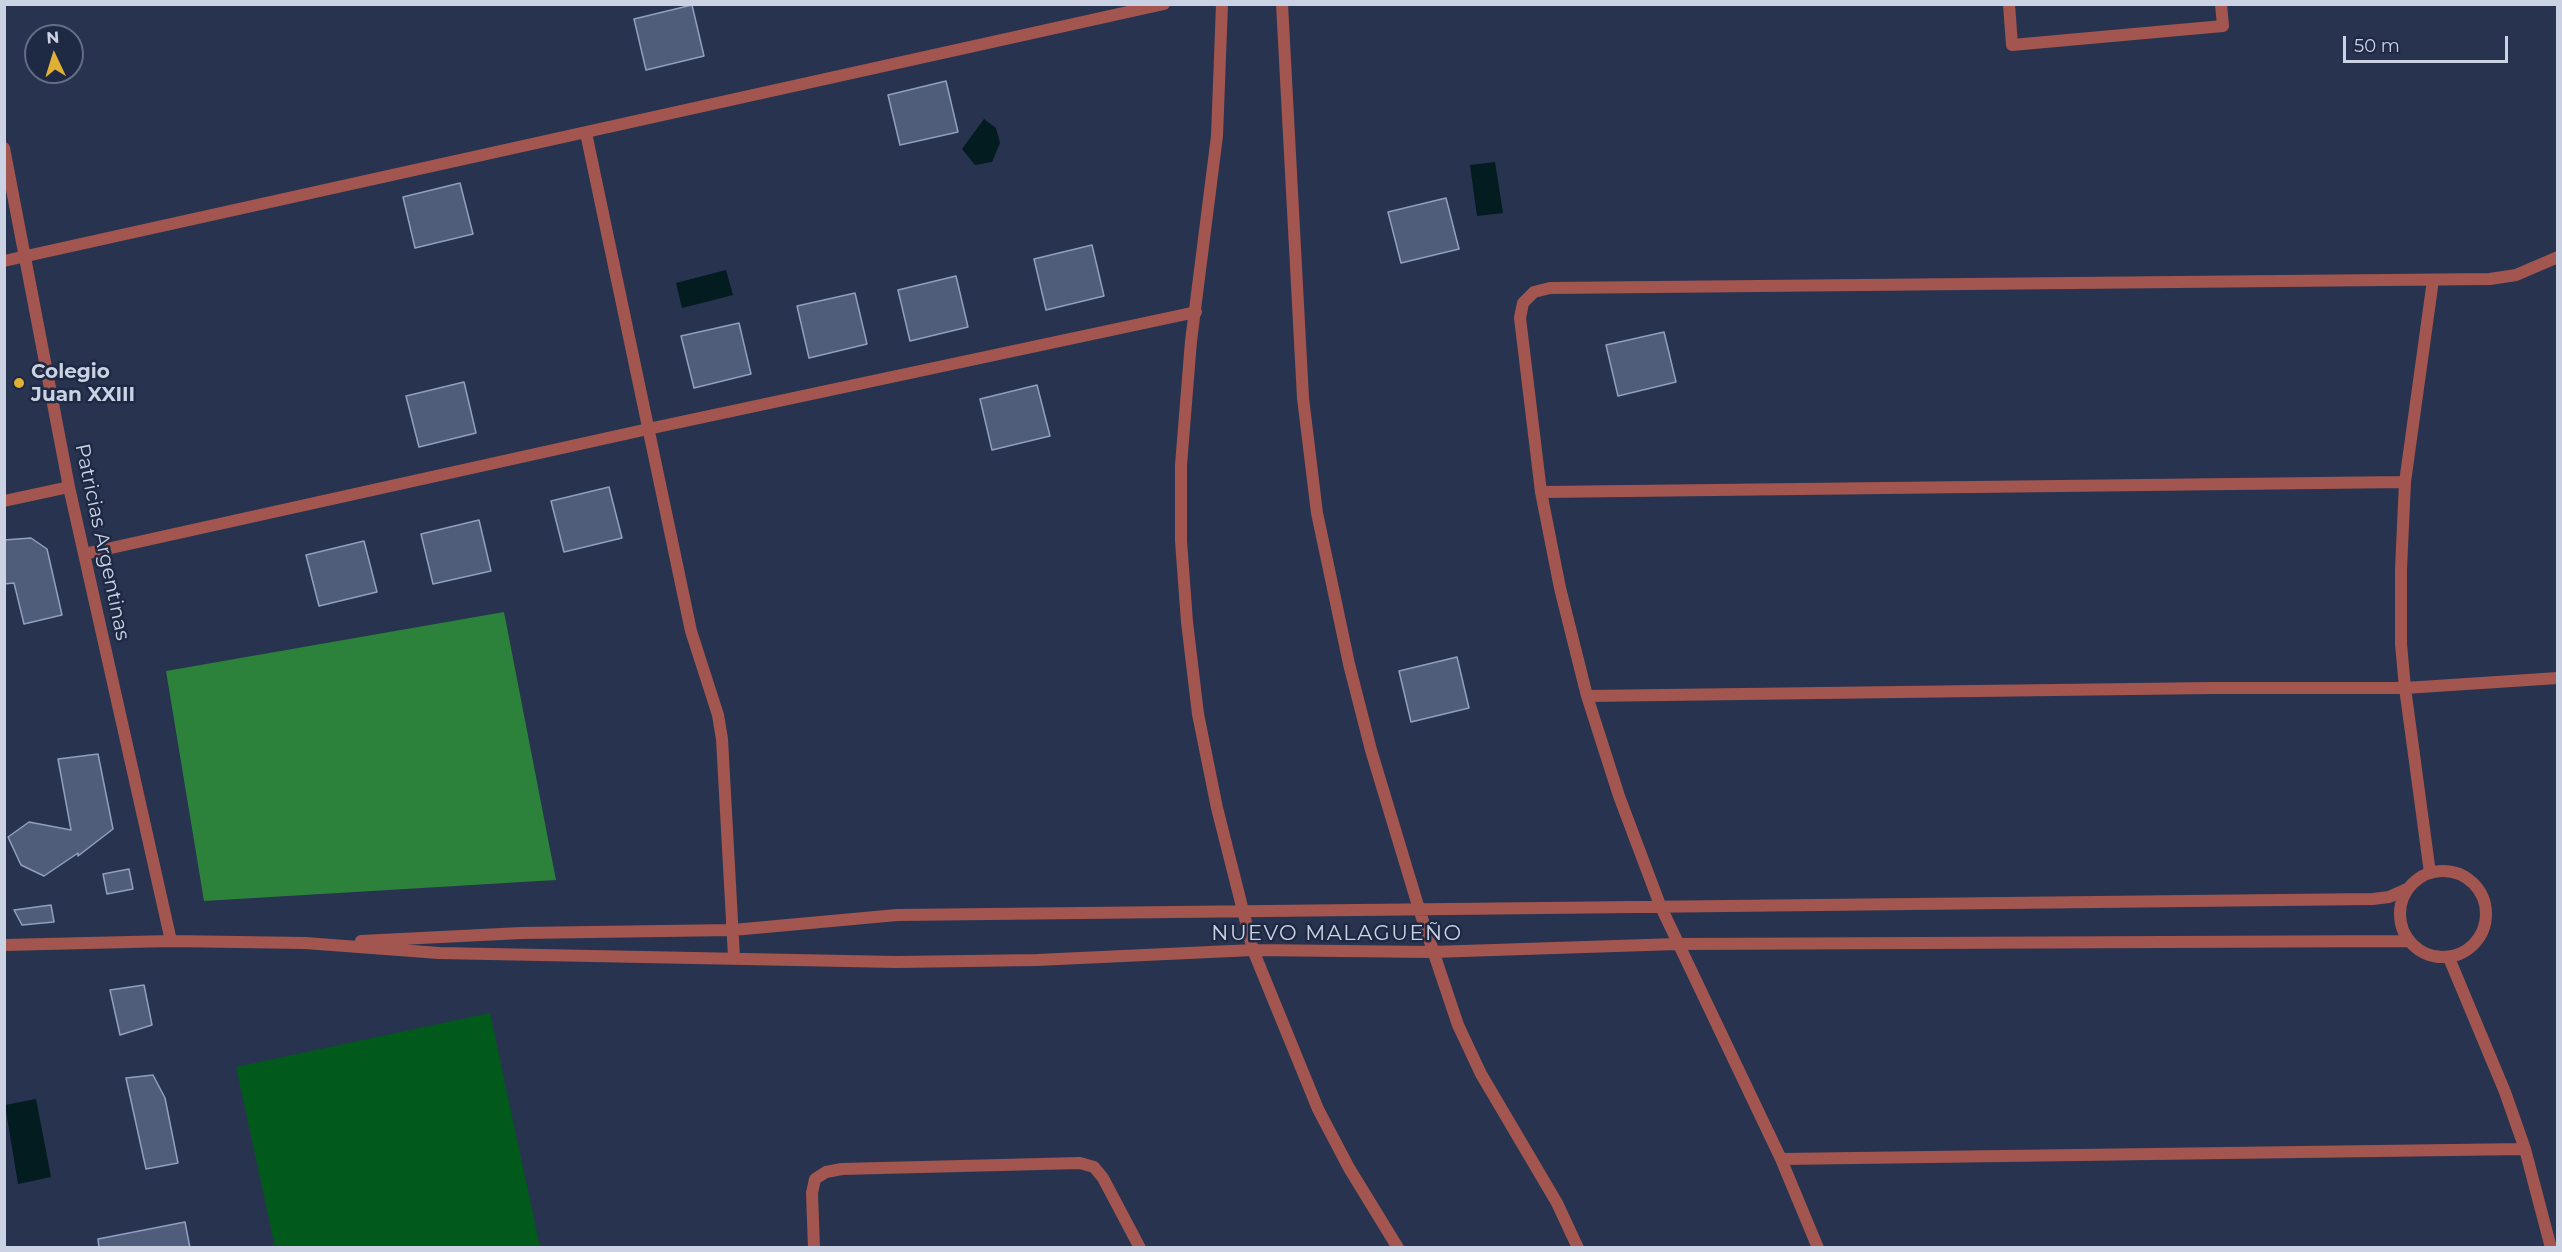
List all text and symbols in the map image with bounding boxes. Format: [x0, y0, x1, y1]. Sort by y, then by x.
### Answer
north arrow [24, 24, 84, 84]
scale bar [2346, 24, 2511, 62]
text: N [46, 28, 60, 47]
text: 50 m [2354, 35, 2400, 57]
place label: Colegio Juan XXIII [31, 360, 135, 407]
marker: Colegio Juan XXIII [12, 376, 26, 390]
street label: Patricias Argentinas [69, 441, 135, 643]
district label: NUEVO MALAGUEÑO [1211, 921, 1463, 947]

